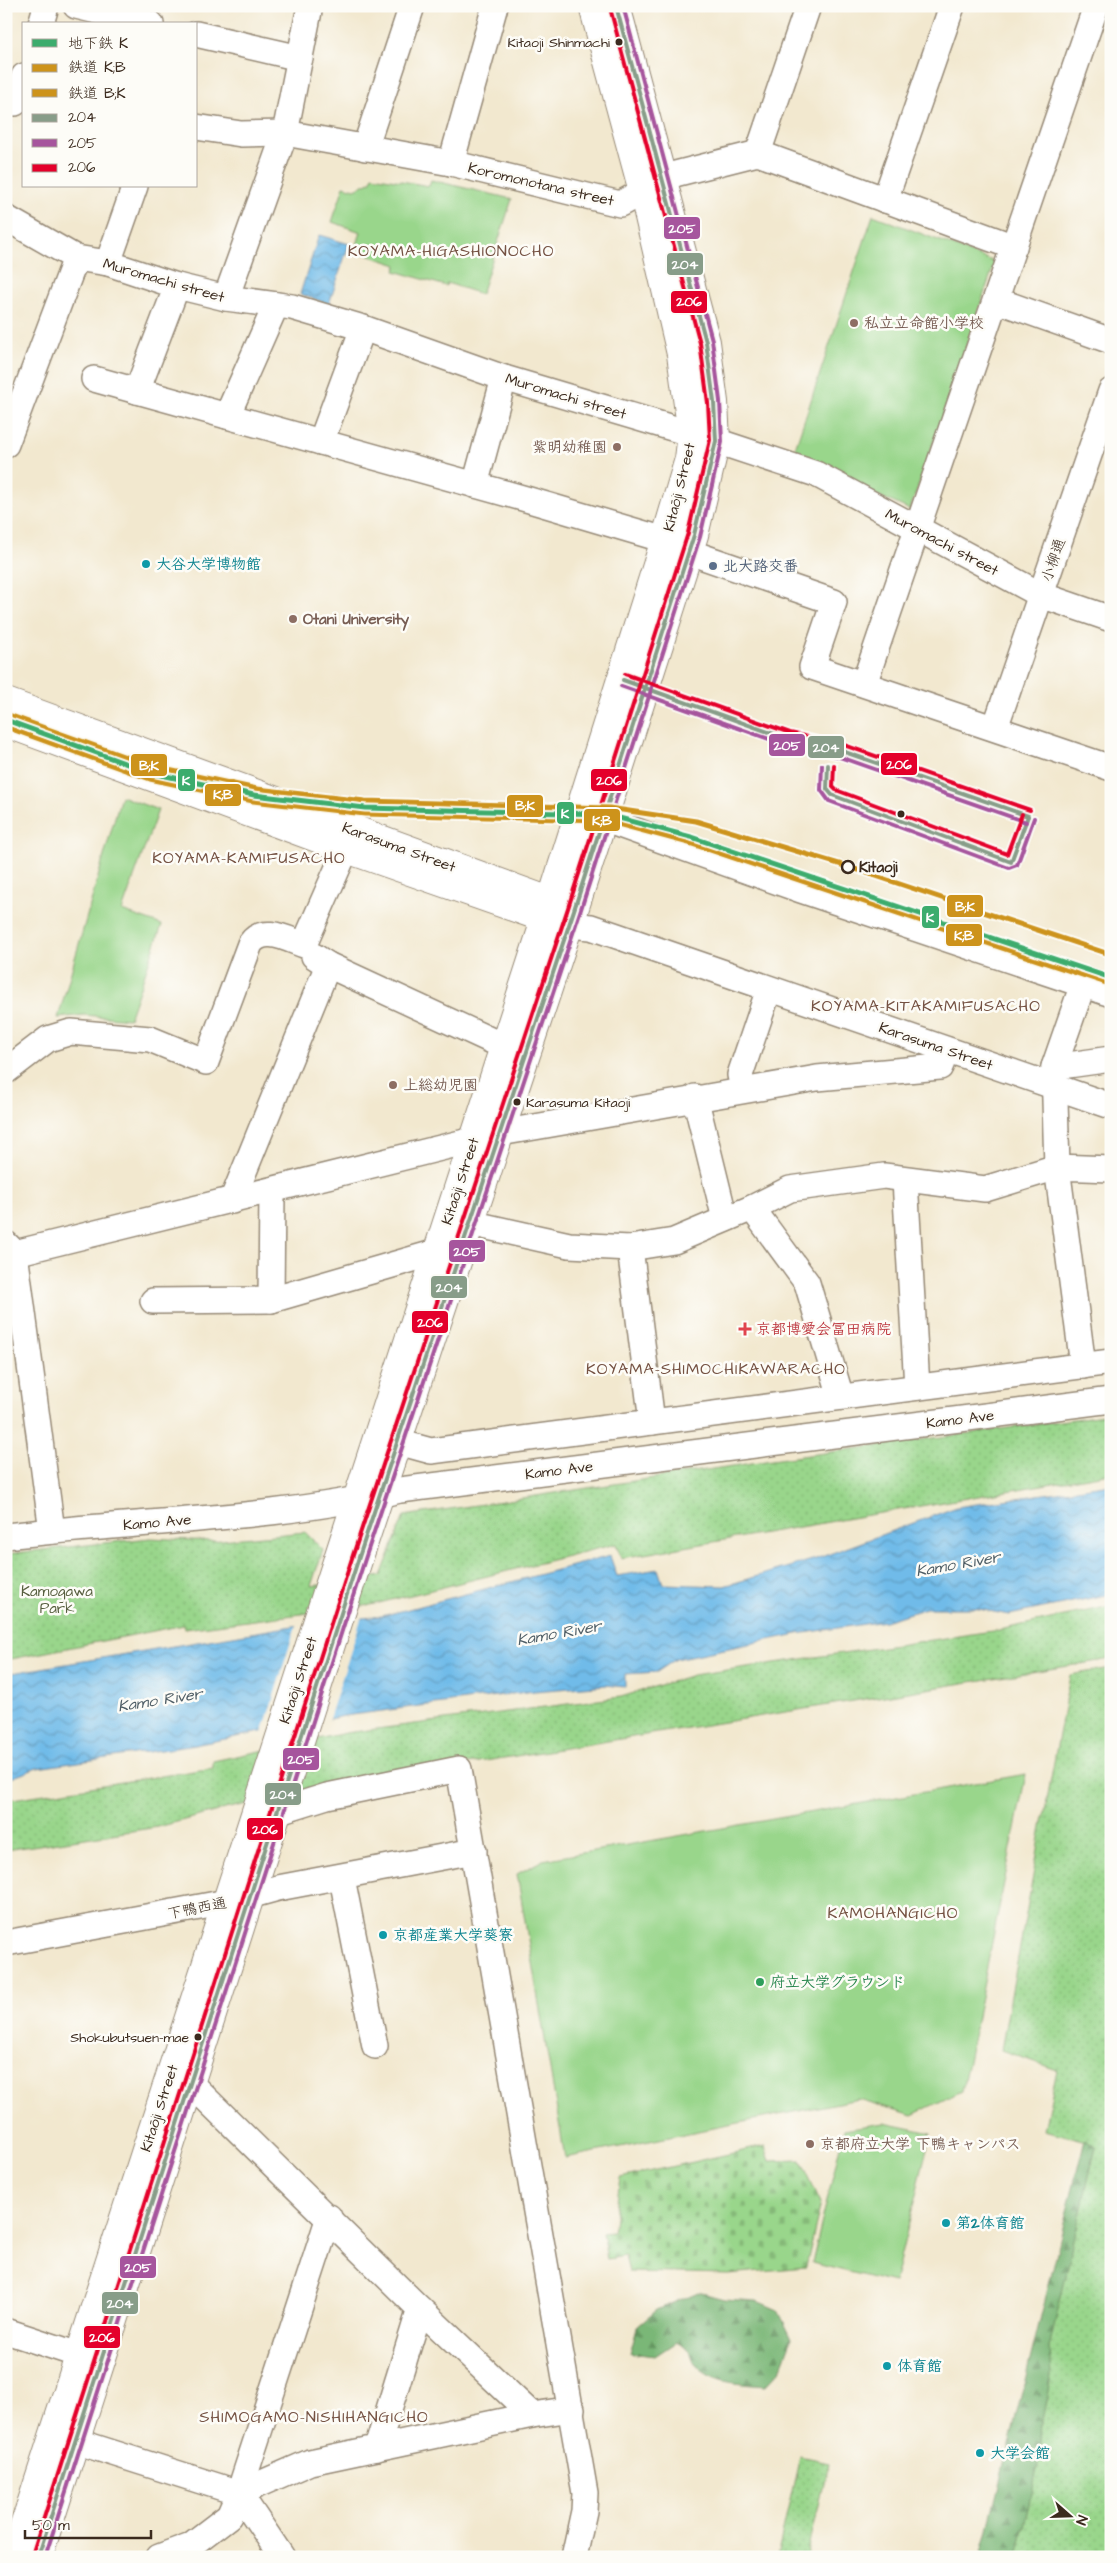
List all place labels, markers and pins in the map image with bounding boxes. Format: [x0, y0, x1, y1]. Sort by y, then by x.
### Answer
place label: Kitaoji Shinmachi [508, 33, 610, 53]
marker: Kitaoji Shinmachi [614, 37, 624, 47]
place label: 私立立命館小学校 [864, 313, 984, 334]
marker: 私立立命館小学校 [848, 317, 860, 329]
place label: 紫明幼稚園 [532, 437, 607, 458]
marker: 紫明幼稚園 [611, 441, 623, 453]
place label: 大谷大学博物館 [156, 554, 261, 575]
place label: 北大路交番 [723, 556, 798, 577]
marker: 大谷大学博物館 [140, 558, 152, 570]
marker: 北大路交番 [707, 560, 719, 572]
place label: Otani University [303, 609, 410, 631]
marker: Otani University [287, 613, 299, 625]
unlabelled marker [896, 809, 906, 819]
place label: Kitaoji [859, 857, 898, 878]
marker: Kitaoji [841, 860, 855, 874]
place label: 上総幼児園 [403, 1075, 478, 1096]
marker: 上総幼児園 [387, 1079, 399, 1091]
place label: Karasuma Kitaoji [526, 1093, 630, 1113]
marker: Karasuma Kitaoji [512, 1097, 522, 1107]
place label: 京都博愛会冨田病院 [756, 1319, 891, 1340]
marker: 京都博愛会冨田病院 [738, 1322, 752, 1336]
place label: 京都産業大学葵寮 [393, 1925, 513, 1946]
marker: 京都産業大学葵寮 [377, 1929, 389, 1941]
place label: 府立大学グラウンド [770, 1972, 905, 1993]
marker: 府立大学グラウンド [754, 1976, 766, 1988]
place label: Shokubutsuen-mae [70, 2028, 189, 2048]
marker: Shokubutsuen-mae [193, 2032, 203, 2042]
place label: 京都府立大学 下鴨キャンパス [820, 2134, 1020, 2155]
marker: 京都府立大学 下鴨キャンパス [804, 2138, 816, 2150]
place label: 第2体育館 [956, 2213, 1025, 2234]
marker: 第2体育館 [940, 2217, 952, 2229]
place label: 体育館 [897, 2356, 942, 2377]
marker: 体育館 [881, 2360, 893, 2372]
place label: 大学会館 [990, 2443, 1050, 2464]
marker: 大学会館 [974, 2447, 986, 2459]

